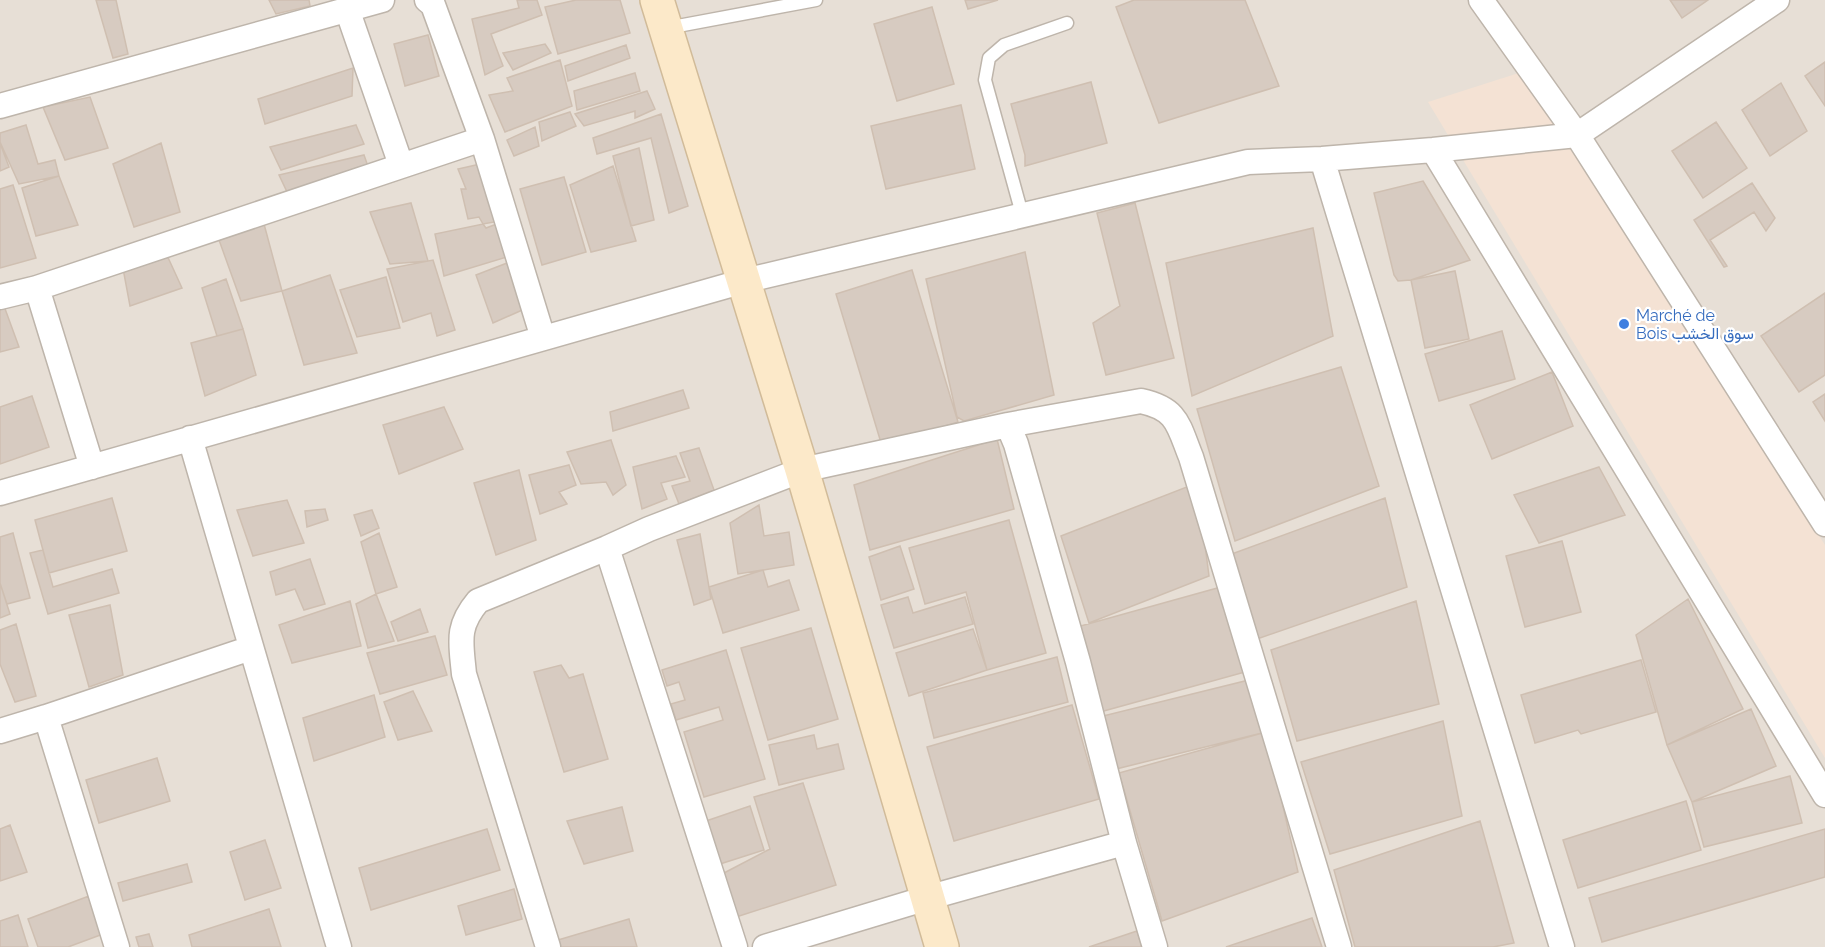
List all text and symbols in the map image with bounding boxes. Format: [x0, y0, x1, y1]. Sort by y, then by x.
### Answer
place label: Marché de Bois سوق الخشب [1636, 306, 1754, 344]
marker: Marché de Bois سوق الخشب [1617, 317, 1631, 331]

